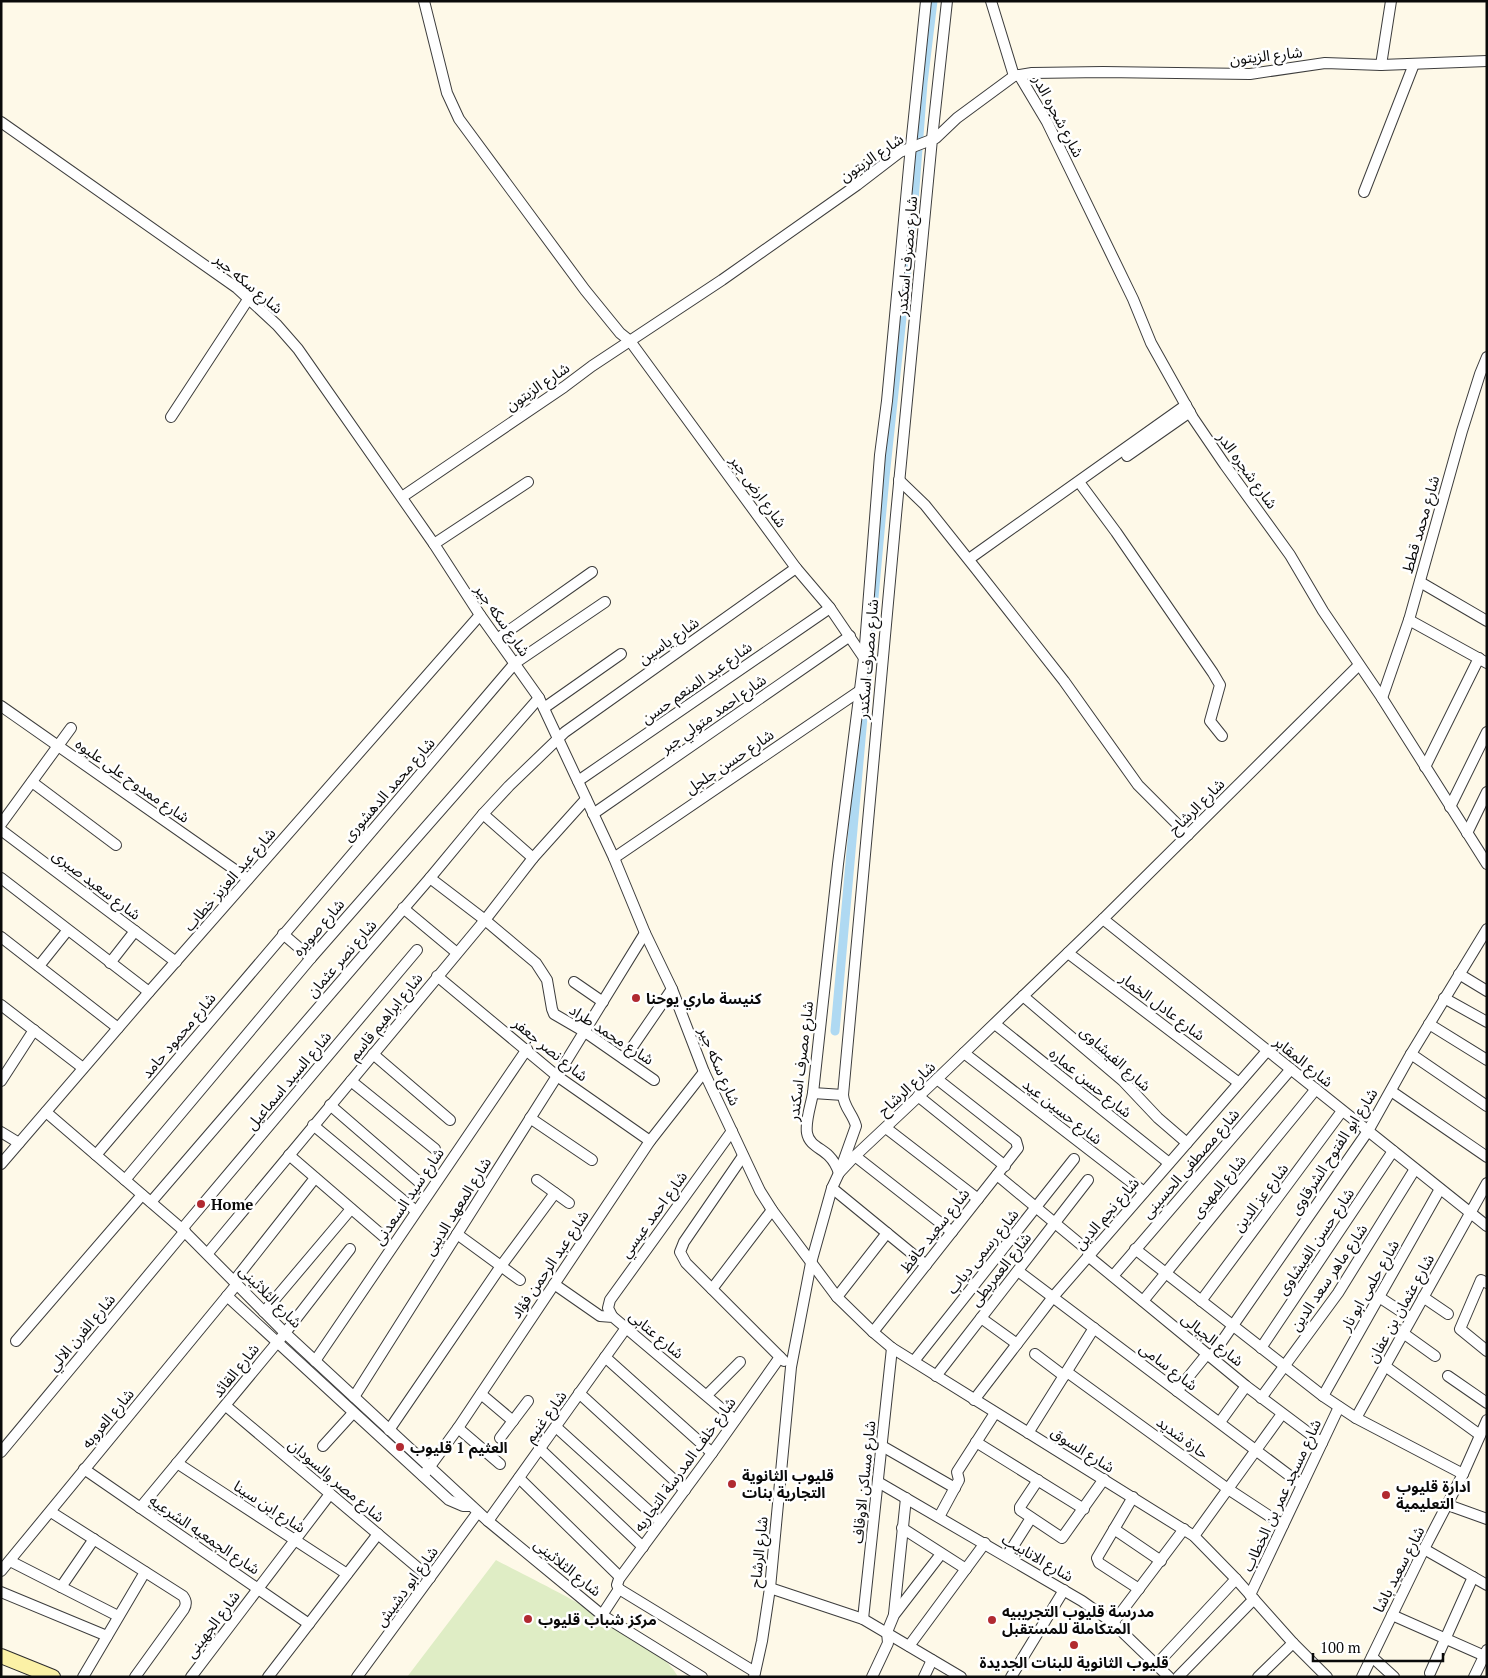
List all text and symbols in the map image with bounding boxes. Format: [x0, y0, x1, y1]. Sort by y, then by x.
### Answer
street label: شارع الزيتون [1229, 41, 1304, 72]
street label: شارع شجره الدر [1026, 71, 1089, 162]
street label: شارع الزيتون [835, 128, 909, 188]
street label: شارع مصرف اسكندر [891, 195, 924, 318]
street label: شارع سكه جير [208, 248, 288, 320]
street label: شارع الزيتون [501, 357, 575, 417]
street label: شارع شجره الدر [1210, 427, 1283, 514]
street label: شارع ارض جبر [723, 450, 792, 533]
street label: شارع محمد قطط [1397, 473, 1446, 576]
street label: شارع سكه جير [468, 579, 535, 662]
street label: شارع مصرف اسكندر [852, 598, 885, 721]
street label: شارع ياسين [634, 612, 704, 671]
street label: شارع عبد المنعم حسن [637, 636, 757, 730]
street label: شارع احمد متولي جبر [655, 669, 772, 760]
street label: شارع حسن جلجل [681, 724, 779, 801]
street label: شارع ممدوح على عليوه [70, 733, 194, 829]
street label: شارع محمد الدهشورى [337, 733, 441, 847]
street label: شارع الرشاح [1164, 773, 1231, 840]
street label: شارع عبد العزيز خطاب [179, 823, 282, 937]
street label: شارع سعيد صبرى [47, 844, 145, 926]
street label: شارع صويره [288, 894, 351, 962]
street label: شارع نصر عثمان [302, 915, 383, 1003]
street label: شارع عادل الخمار [1114, 967, 1210, 1047]
street label: شارع ابراهيم قاسم [344, 968, 429, 1066]
street label: شارع محمود حامد [136, 988, 222, 1084]
place label: كنيسة ماري يوحنا [646, 988, 762, 1010]
marker: كنيسة ماري يوحنا [630, 992, 642, 1004]
street label: شارع محمد طراد [564, 999, 658, 1071]
street label: شارع مصرف اسكندر [783, 1000, 820, 1123]
street label: شارع نصر جعفر [507, 1012, 593, 1088]
street label: شارع الفيشاوى [1074, 1021, 1156, 1097]
street label: شارع سكه جير [691, 1023, 746, 1110]
street label: شارع السيد اسماعيل [241, 1026, 338, 1135]
street label: شارع المقابر [1268, 1030, 1338, 1094]
street label: شارع حسن عماره [1044, 1043, 1137, 1124]
street label: شارع الرشاح [873, 1056, 941, 1122]
street label: شارع حسين عيد [1017, 1074, 1107, 1151]
street label: شارع ابو الفتوح الشرقاوى [1285, 1084, 1384, 1220]
street label: شارع مصطفى الحسينى [1137, 1104, 1246, 1224]
street label: شارع سيد السعدنى [368, 1143, 450, 1250]
street label: شارع المهدى [1186, 1150, 1252, 1224]
street label: شارع المعهد الدينى [419, 1153, 498, 1260]
street label: شارع عز الدين [1228, 1158, 1295, 1237]
street label: شارع احمد عيسي [615, 1166, 694, 1263]
street label: شارع نجم الدين [1069, 1173, 1145, 1255]
street label: شارع سعيد حافظ [895, 1183, 976, 1278]
street label: شارع حسن الفيشاوى [1272, 1183, 1361, 1300]
place label: Home [211, 1194, 253, 1214]
marker: Home [195, 1198, 207, 1210]
street label: شارع رسمى دياب [942, 1204, 1025, 1300]
street label: شارع عبد الرحمن فؤاد [505, 1206, 595, 1324]
street label: شارع ماهر سعد الدين [1285, 1219, 1374, 1336]
street label: شارع العمريطى [965, 1228, 1038, 1312]
street label: شارع حلمى ابو نار [1334, 1236, 1406, 1336]
street label: شارع عثمان بن عفان [1362, 1250, 1441, 1367]
street label: شارع الثلاثينى [233, 1260, 307, 1334]
street label: شارع الفرن الالي [43, 1289, 122, 1377]
street label: شارع عتابى [624, 1305, 689, 1365]
street label: شارع الجبالى [1176, 1308, 1248, 1373]
street label: شارع سامى [1134, 1338, 1202, 1397]
street label: شارع القائد [207, 1339, 265, 1403]
street label: شارع العروبه [76, 1384, 140, 1454]
street label: شارع غنيم [519, 1386, 573, 1448]
street label: شارع خلف المدرسة التجاريه [628, 1392, 742, 1537]
street label: حارة شديد [1153, 1411, 1213, 1463]
street label: شارع مسجد عمر بن الخطاب [1237, 1415, 1328, 1576]
street label: شارع مساكن الاوقاف [847, 1419, 882, 1545]
street label: شارع السوق [1046, 1421, 1119, 1479]
street label: شارع مصر والسودان [283, 1434, 389, 1529]
place label: العثيم 1 قليوب [410, 1437, 508, 1459]
marker: العثيم 1 قليوب [394, 1441, 406, 1453]
place label: قليوب الثانوية التجارية بنات [742, 1465, 834, 1502]
street label: شارع ابن سينا [229, 1475, 310, 1539]
place label: ادارة قليوب التعليمية [1396, 1476, 1471, 1513]
marker: قليوب الثانوية التجارية بنات [726, 1478, 738, 1490]
marker: ادارة قليوب التعليمية [1380, 1489, 1392, 1501]
street label: شارع الجمعيه الشرعيه [144, 1490, 264, 1581]
street label: شارع الرشاح [744, 1515, 775, 1589]
street label: شارع سعيد باشا [1368, 1522, 1431, 1617]
street label: شارع الانابيب [997, 1528, 1078, 1588]
street label: شارع الثلاثينى [528, 1534, 606, 1603]
street label: شارع ابو دشيش [370, 1542, 445, 1632]
street label: شارع الجهينى [180, 1586, 246, 1663]
place label: مدرسة قليوب التجريبيه المتكاملة للمستقبل [1002, 1601, 1154, 1638]
place label: مركز شباب قليوب [538, 1609, 657, 1629]
marker: مركز شباب قليوب [522, 1613, 534, 1625]
marker: مدرسة قليوب التجريبيه المتكاملة للمستقبل [986, 1614, 998, 1626]
scale bar [1313, 1630, 1443, 1662]
text: 100 m [1320, 1637, 1361, 1657]
marker: قليوب الثانوية للبنات الجديدة [1068, 1639, 1080, 1651]
place label: قليوب الثانوية للبنات الجديدة [979, 1652, 1169, 1672]

